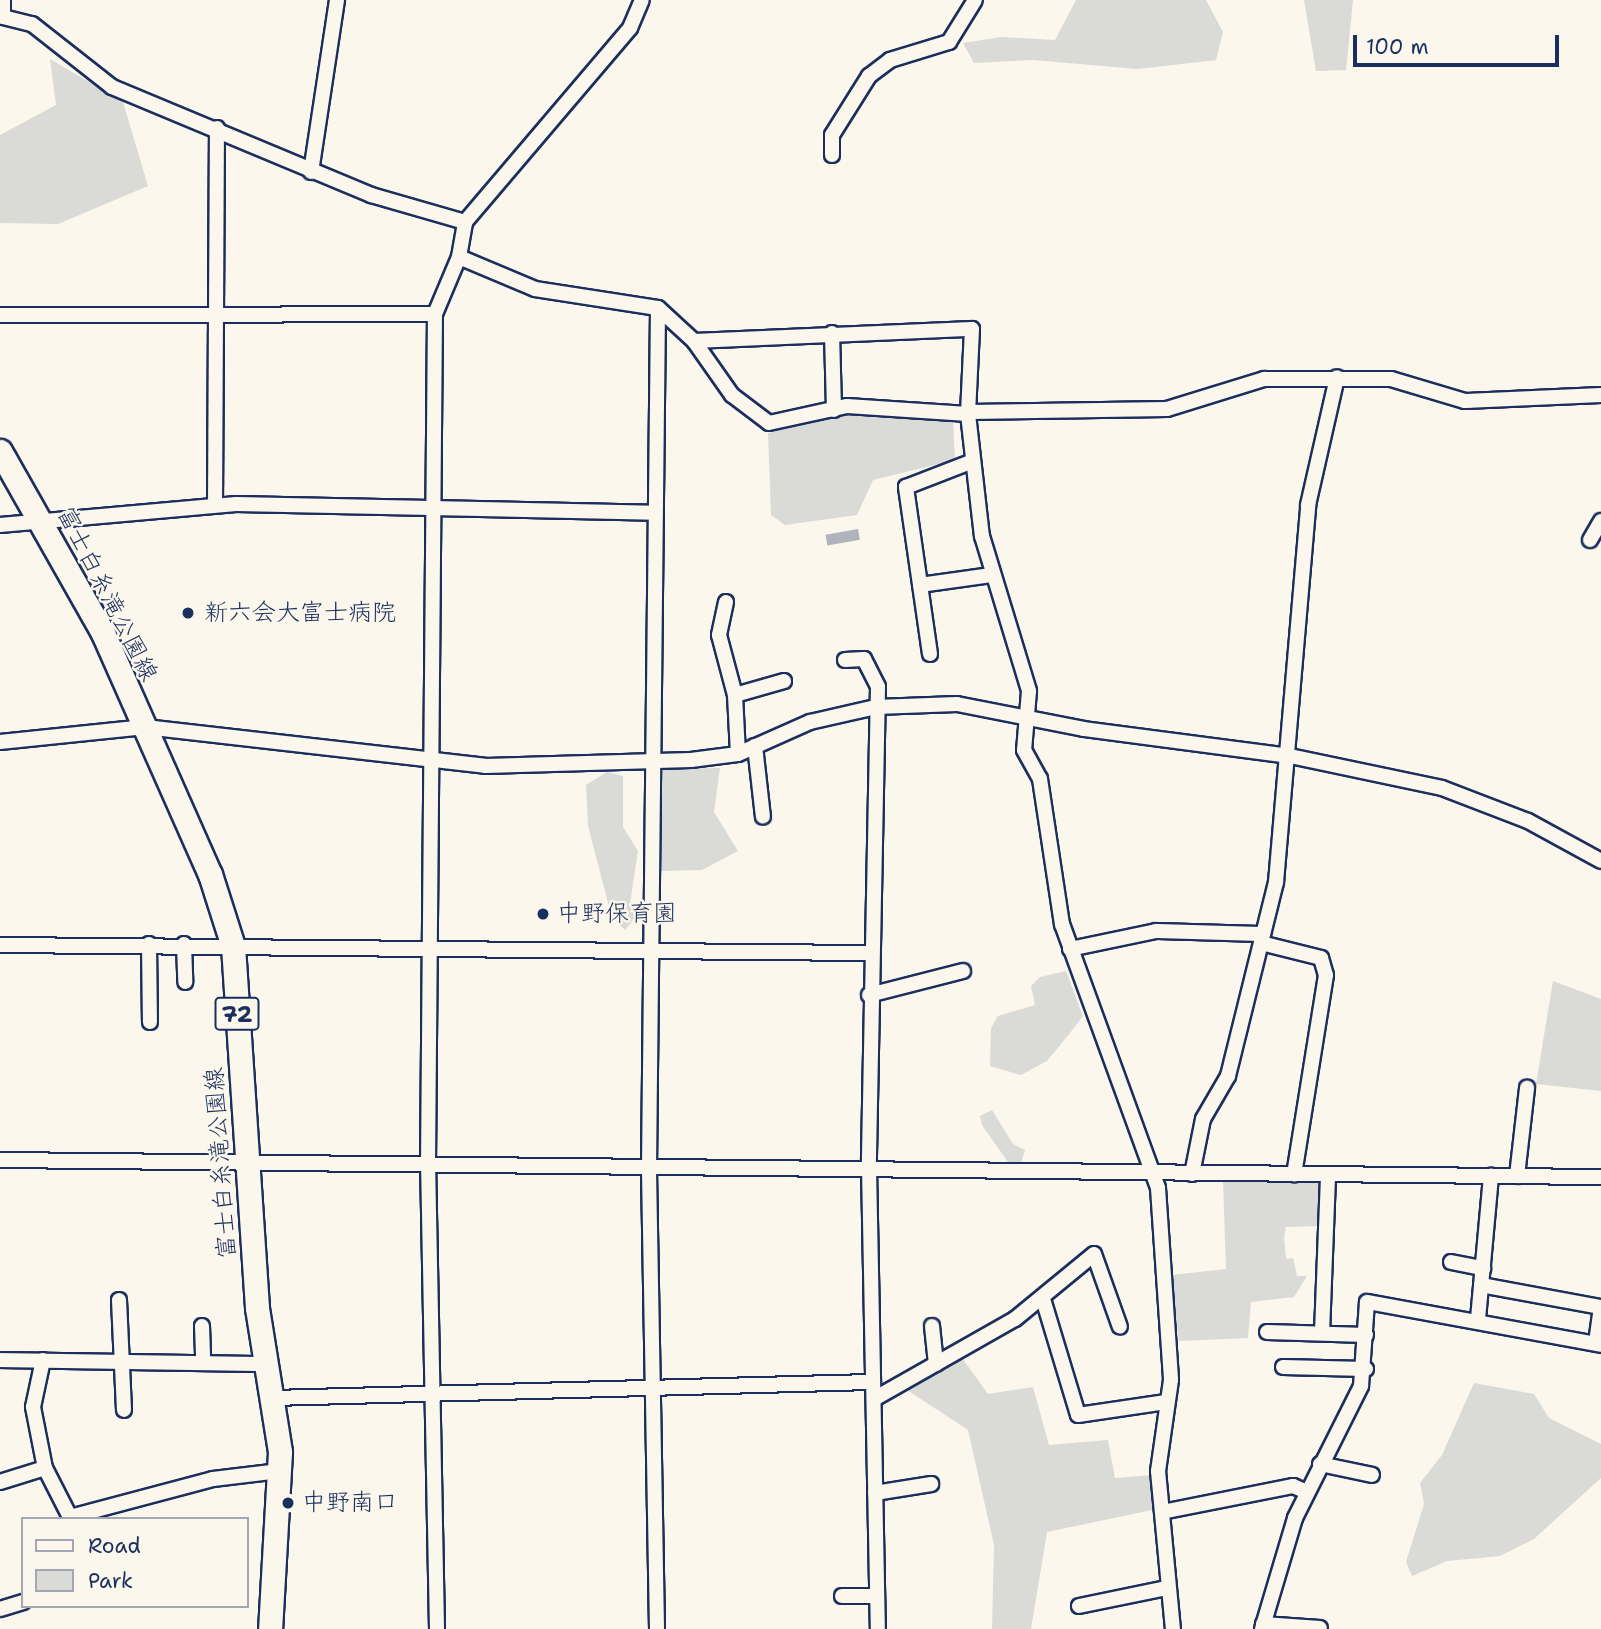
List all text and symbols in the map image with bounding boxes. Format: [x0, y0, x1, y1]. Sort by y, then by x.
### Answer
scale bar [1356, 21, 1562, 65]
text: 100 m [1366, 33, 1429, 61]
street label: 富士白糸滝公園線 [51, 502, 163, 686]
place label: 新六会大富士病院 [204, 599, 396, 627]
marker: 新六会大富士病院 [178, 603, 198, 623]
place label: 中野保育園 [557, 900, 677, 928]
marker: 中野保育園 [535, 906, 551, 922]
road number: 72 [214, 995, 260, 1034]
street label: 富士白糸滝公園線 [200, 1066, 242, 1260]
place label: 中野南口 [302, 1489, 398, 1517]
marker: 中野南口 [280, 1495, 296, 1511]
legend [21, 1517, 248, 1608]
text: Road [88, 1532, 141, 1560]
text: Park [88, 1567, 133, 1595]

